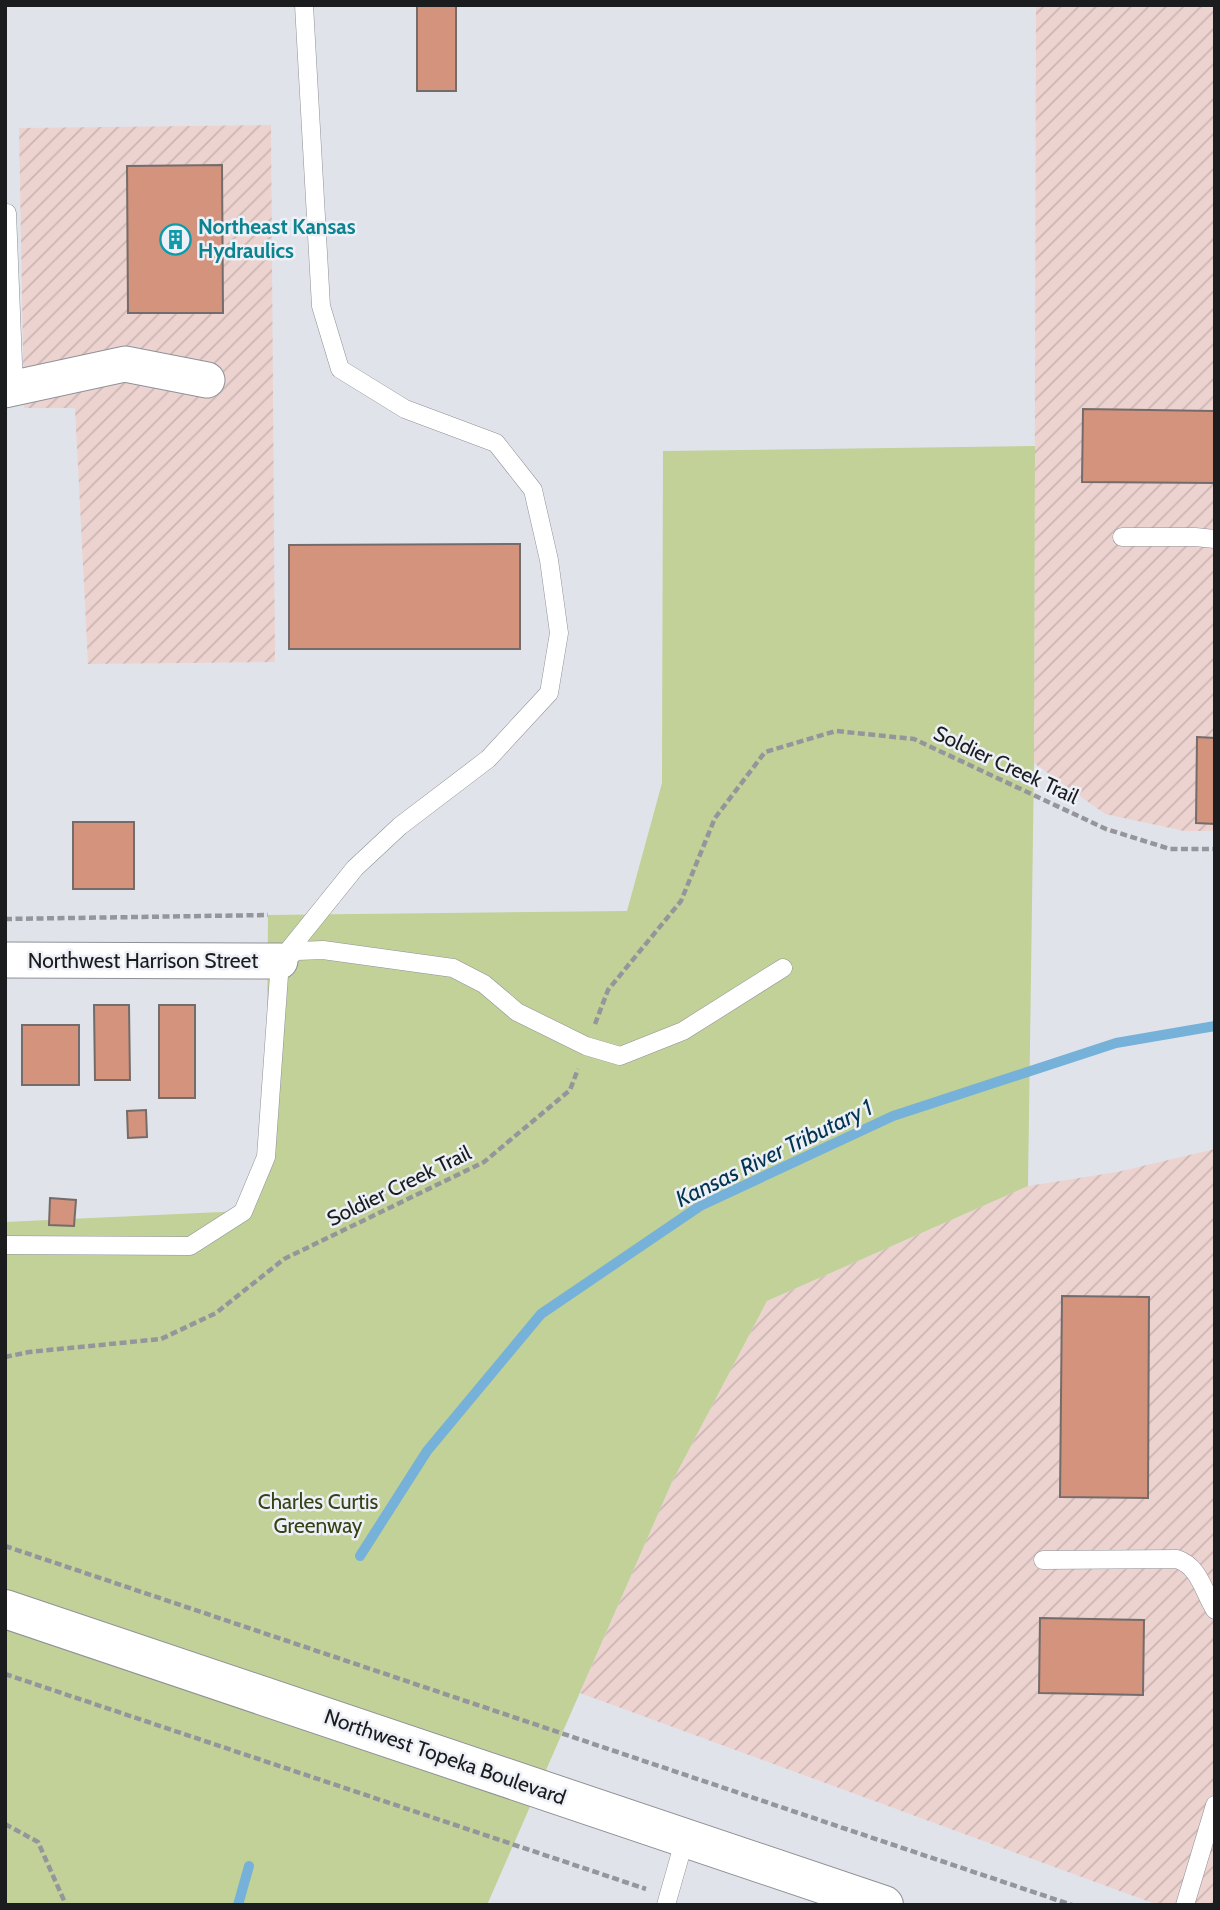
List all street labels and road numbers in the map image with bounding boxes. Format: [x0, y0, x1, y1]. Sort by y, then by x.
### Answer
street label: Soldier Creek Trail [930, 720, 1083, 809]
street label: Northwest Harrison Street [28, 948, 258, 973]
street label: Soldier Creek Trail [323, 1140, 475, 1231]
street label: Northwest Topeka Boulevard [321, 1703, 569, 1810]

